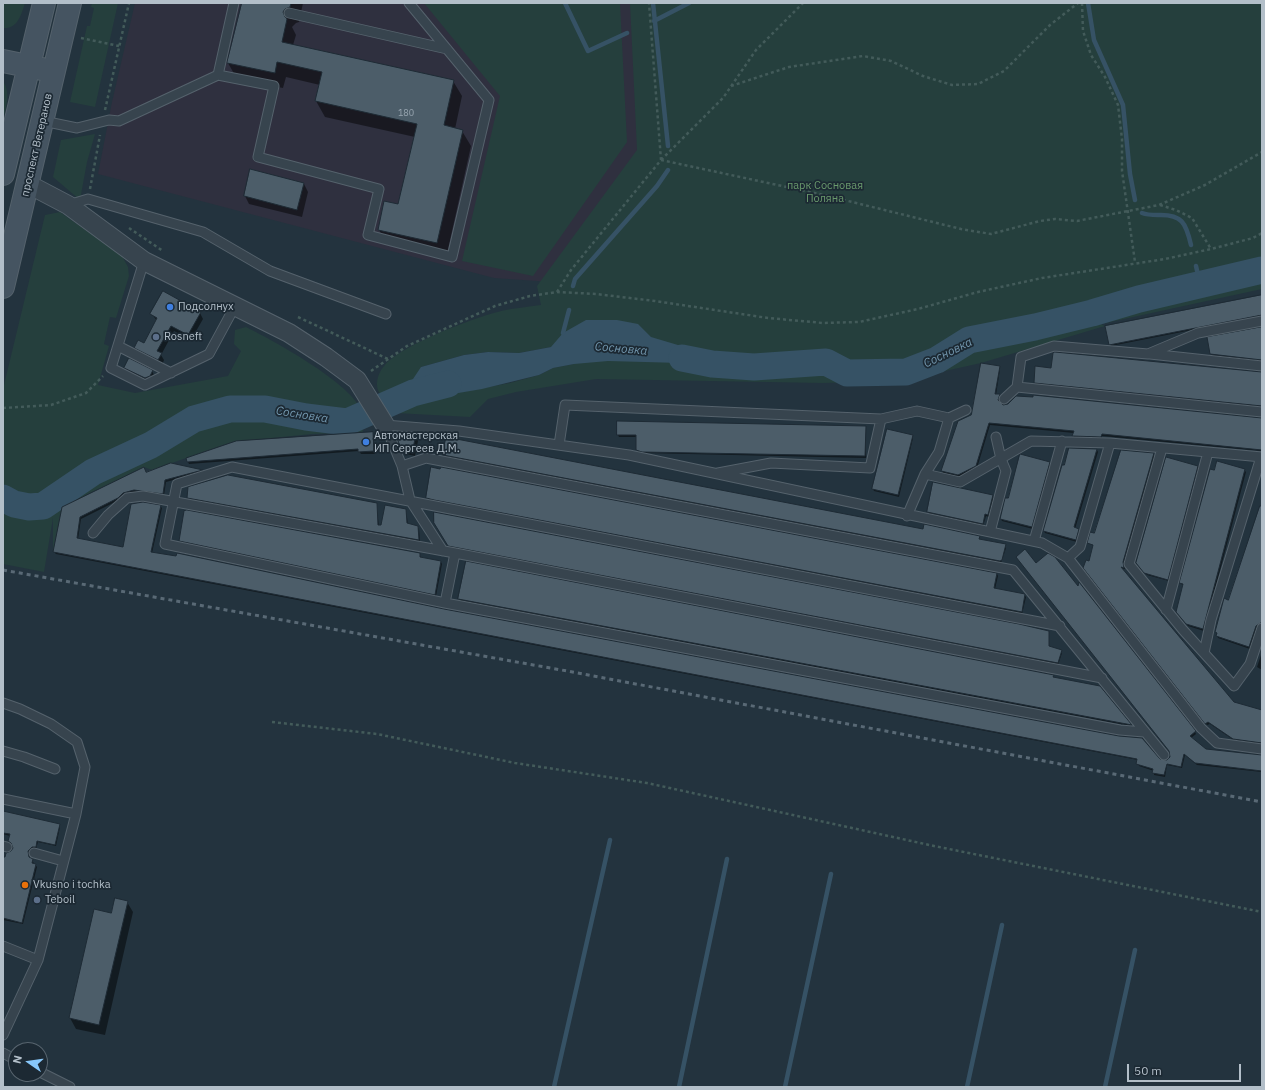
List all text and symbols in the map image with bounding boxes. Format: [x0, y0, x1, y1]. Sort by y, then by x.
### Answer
street label: проспект Ветеранов [19, 92, 55, 198]
house number: 180 [398, 108, 414, 118]
park label: парк Сосновая Поляна [787, 179, 863, 205]
place label: Подсолнух [178, 300, 234, 314]
marker: Подсолнух [165, 302, 175, 312]
place label: Rosneft [164, 330, 202, 344]
marker: Rosneft [151, 332, 161, 342]
water label: Сосновка [921, 335, 975, 371]
water label: Сосновка [594, 340, 648, 358]
water label: Сосновка [275, 404, 329, 426]
place label: Автомастерская ИП Сергеев Д.М. [374, 429, 460, 455]
marker: Автомастерская ИП Сергеев Д.М. [361, 437, 371, 447]
place label: Vkusno i tochka [33, 878, 111, 892]
marker: Vkusno i tochka [20, 880, 30, 890]
place label: Teboil [45, 893, 75, 907]
marker: Teboil [32, 895, 42, 905]
north arrow [8, 1042, 48, 1082]
text: N [10, 1054, 25, 1065]
scale bar [1129, 1056, 1243, 1082]
text: 50 m [1134, 1063, 1162, 1078]

